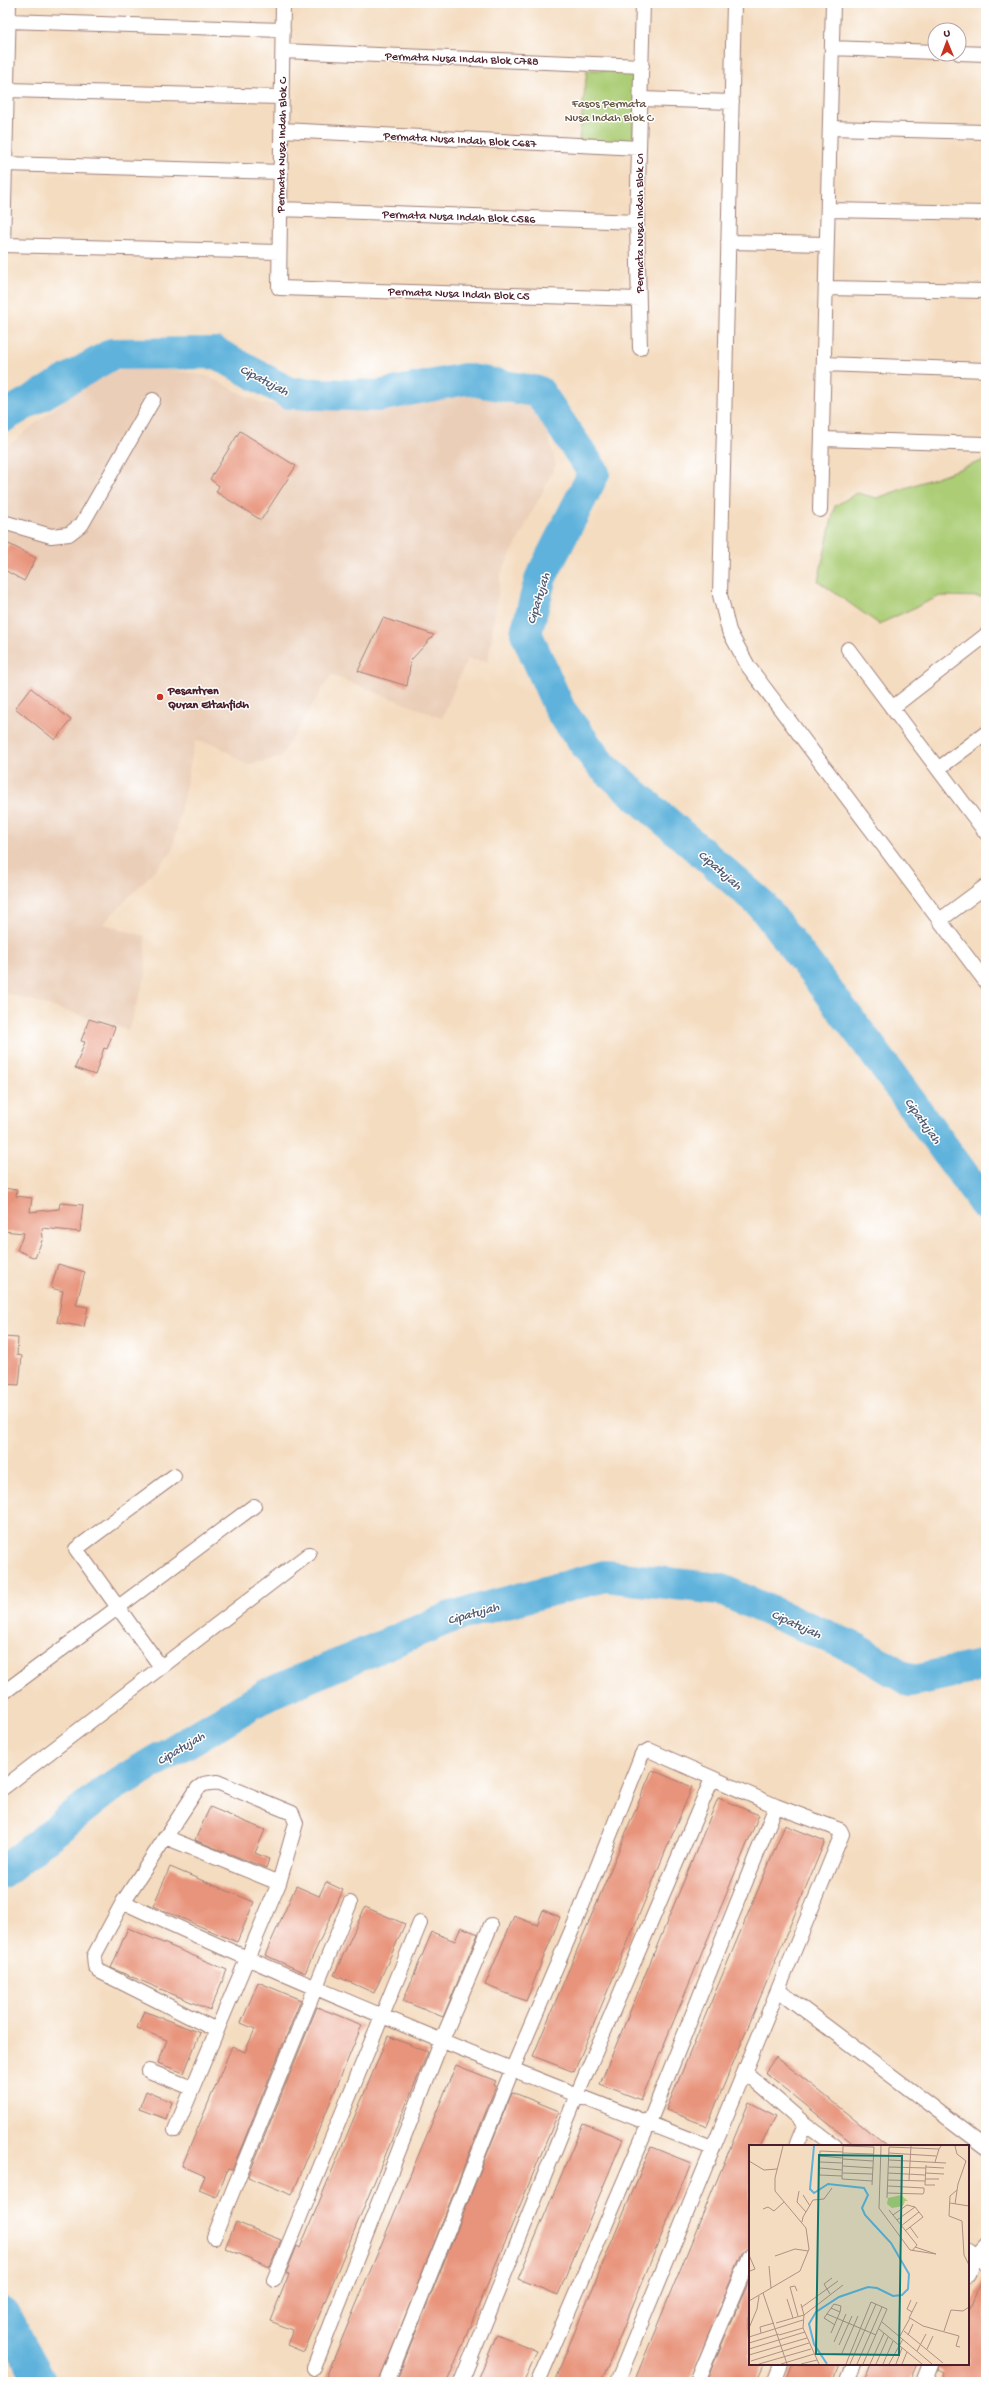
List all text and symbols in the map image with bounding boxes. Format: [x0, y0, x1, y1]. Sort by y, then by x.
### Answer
north arrow [927, 22, 967, 62]
text: U [944, 28, 951, 40]
street label: Permata Nusa Indah Blok C7&8 [384, 50, 539, 70]
street label: Permata Nusa Indah Blok C [275, 76, 291, 214]
park label: Fasos Permata Nusa Indah Blok C [565, 98, 655, 126]
street label: Permata Nusa Indah Blok C6&7 [382, 130, 537, 152]
street label: Permata Nusa Indah Blok C1 [634, 153, 648, 294]
street label: Permata Nusa Indah Blok C5&6 [381, 208, 537, 228]
street label: Permata Nusa Indah Blok C5 [387, 285, 530, 304]
water label: Cipatujah [237, 363, 292, 400]
water label: Cipatujah [524, 570, 555, 626]
place label: Pesantren Quran Eltahfidh [167, 685, 250, 713]
marker: Pesantren Quran Eltahfidh [155, 692, 165, 702]
water label: Cipatujah [694, 848, 745, 895]
water label: Cipatujah [900, 1096, 944, 1148]
water label: Cipatujah [446, 1600, 502, 1629]
water label: Cipatujah [769, 1608, 824, 1643]
water label: Cipatujah [155, 1729, 209, 1769]
inset map [749, 2145, 969, 2365]

